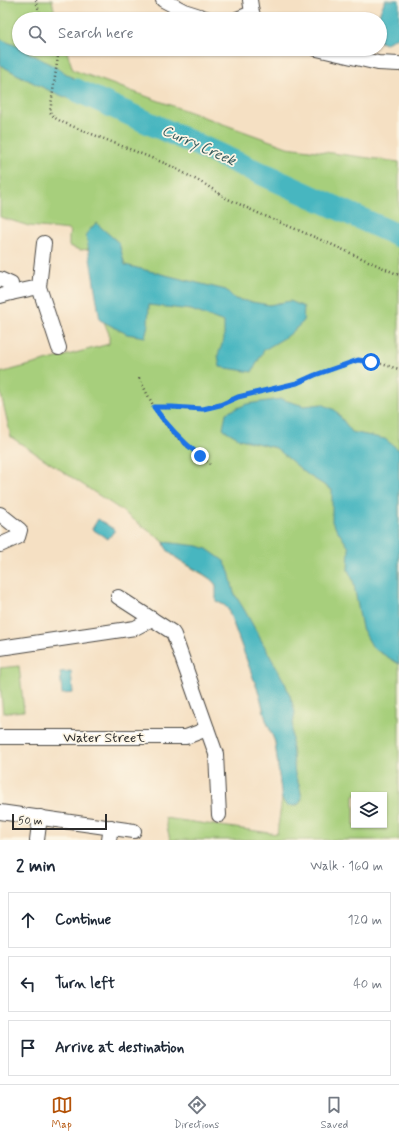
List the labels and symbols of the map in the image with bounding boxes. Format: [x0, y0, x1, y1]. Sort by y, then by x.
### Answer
water label: Curry Creek [159, 121, 240, 172]
route start [362, 353, 380, 371]
route end [191, 447, 209, 465]
street label: Water Street [63, 729, 145, 747]
scale bar [12, 812, 107, 831]

